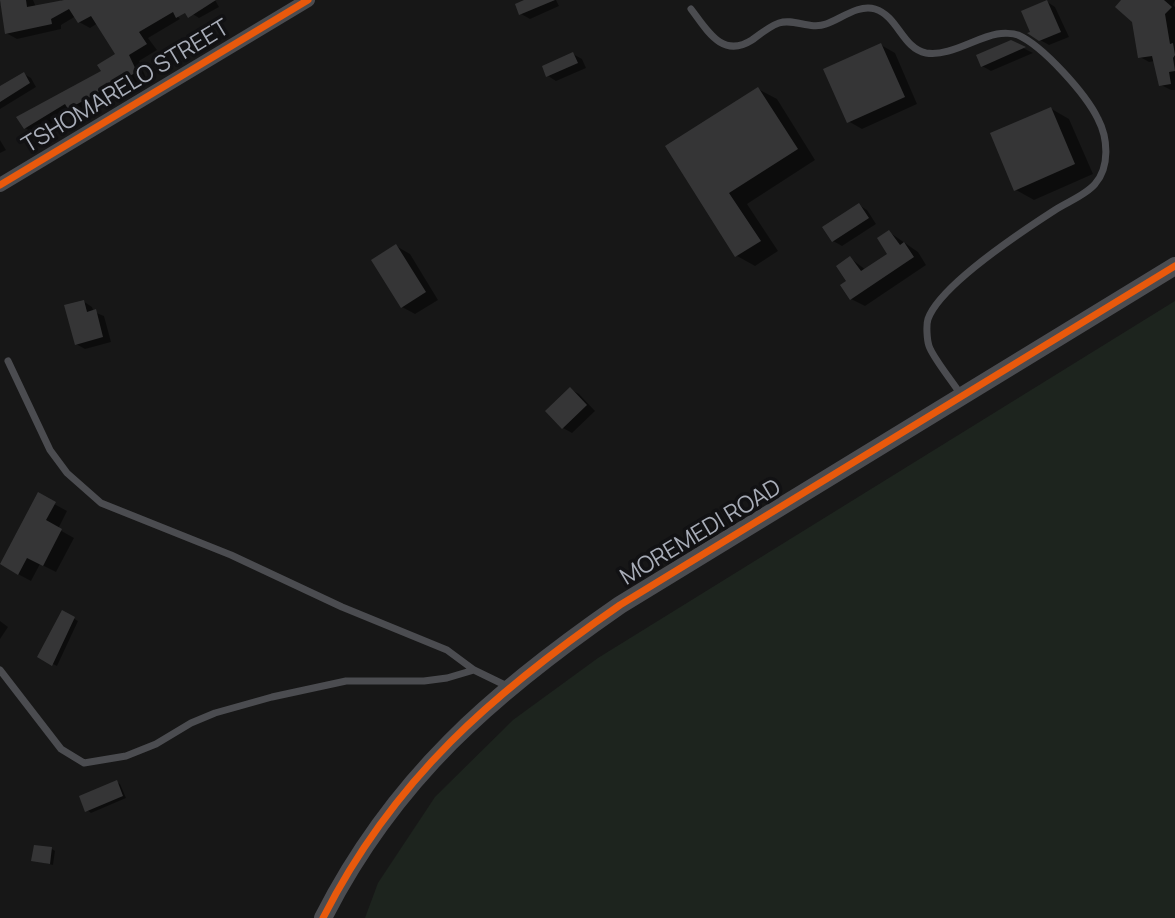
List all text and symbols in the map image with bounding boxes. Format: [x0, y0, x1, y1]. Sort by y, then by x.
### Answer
street label: TSHOMARELO STREET [17, 14, 235, 160]
street label: MOREMEDI ROAD [616, 474, 786, 592]

